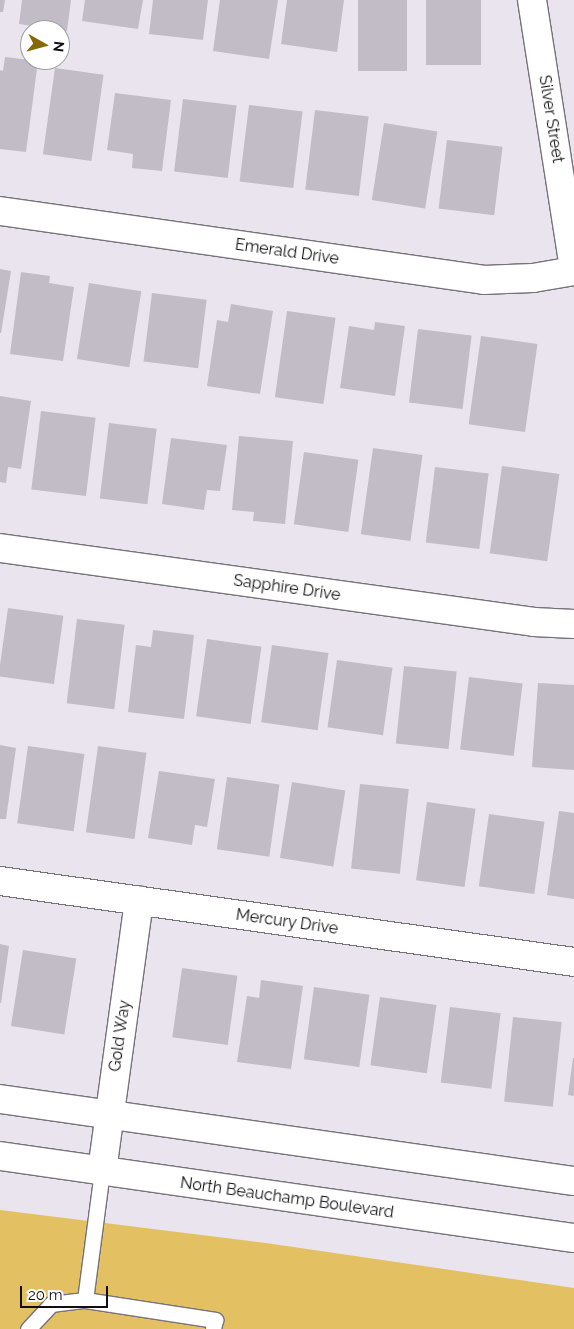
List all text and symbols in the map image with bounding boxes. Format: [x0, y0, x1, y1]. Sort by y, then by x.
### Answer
north arrow [20, 20, 70, 70]
text: N [50, 40, 67, 53]
street label: Silver Street [535, 74, 567, 164]
street label: Emerald Drive [234, 235, 340, 269]
street label: Sapphire Drive [232, 571, 342, 605]
street label: Mercury Drive [234, 905, 340, 939]
street label: Gold Way [105, 999, 135, 1073]
street label: North Beauchamp Boulevard [179, 1173, 395, 1223]
scale bar [22, 1276, 110, 1308]
text: 20 m [28, 1286, 63, 1304]

